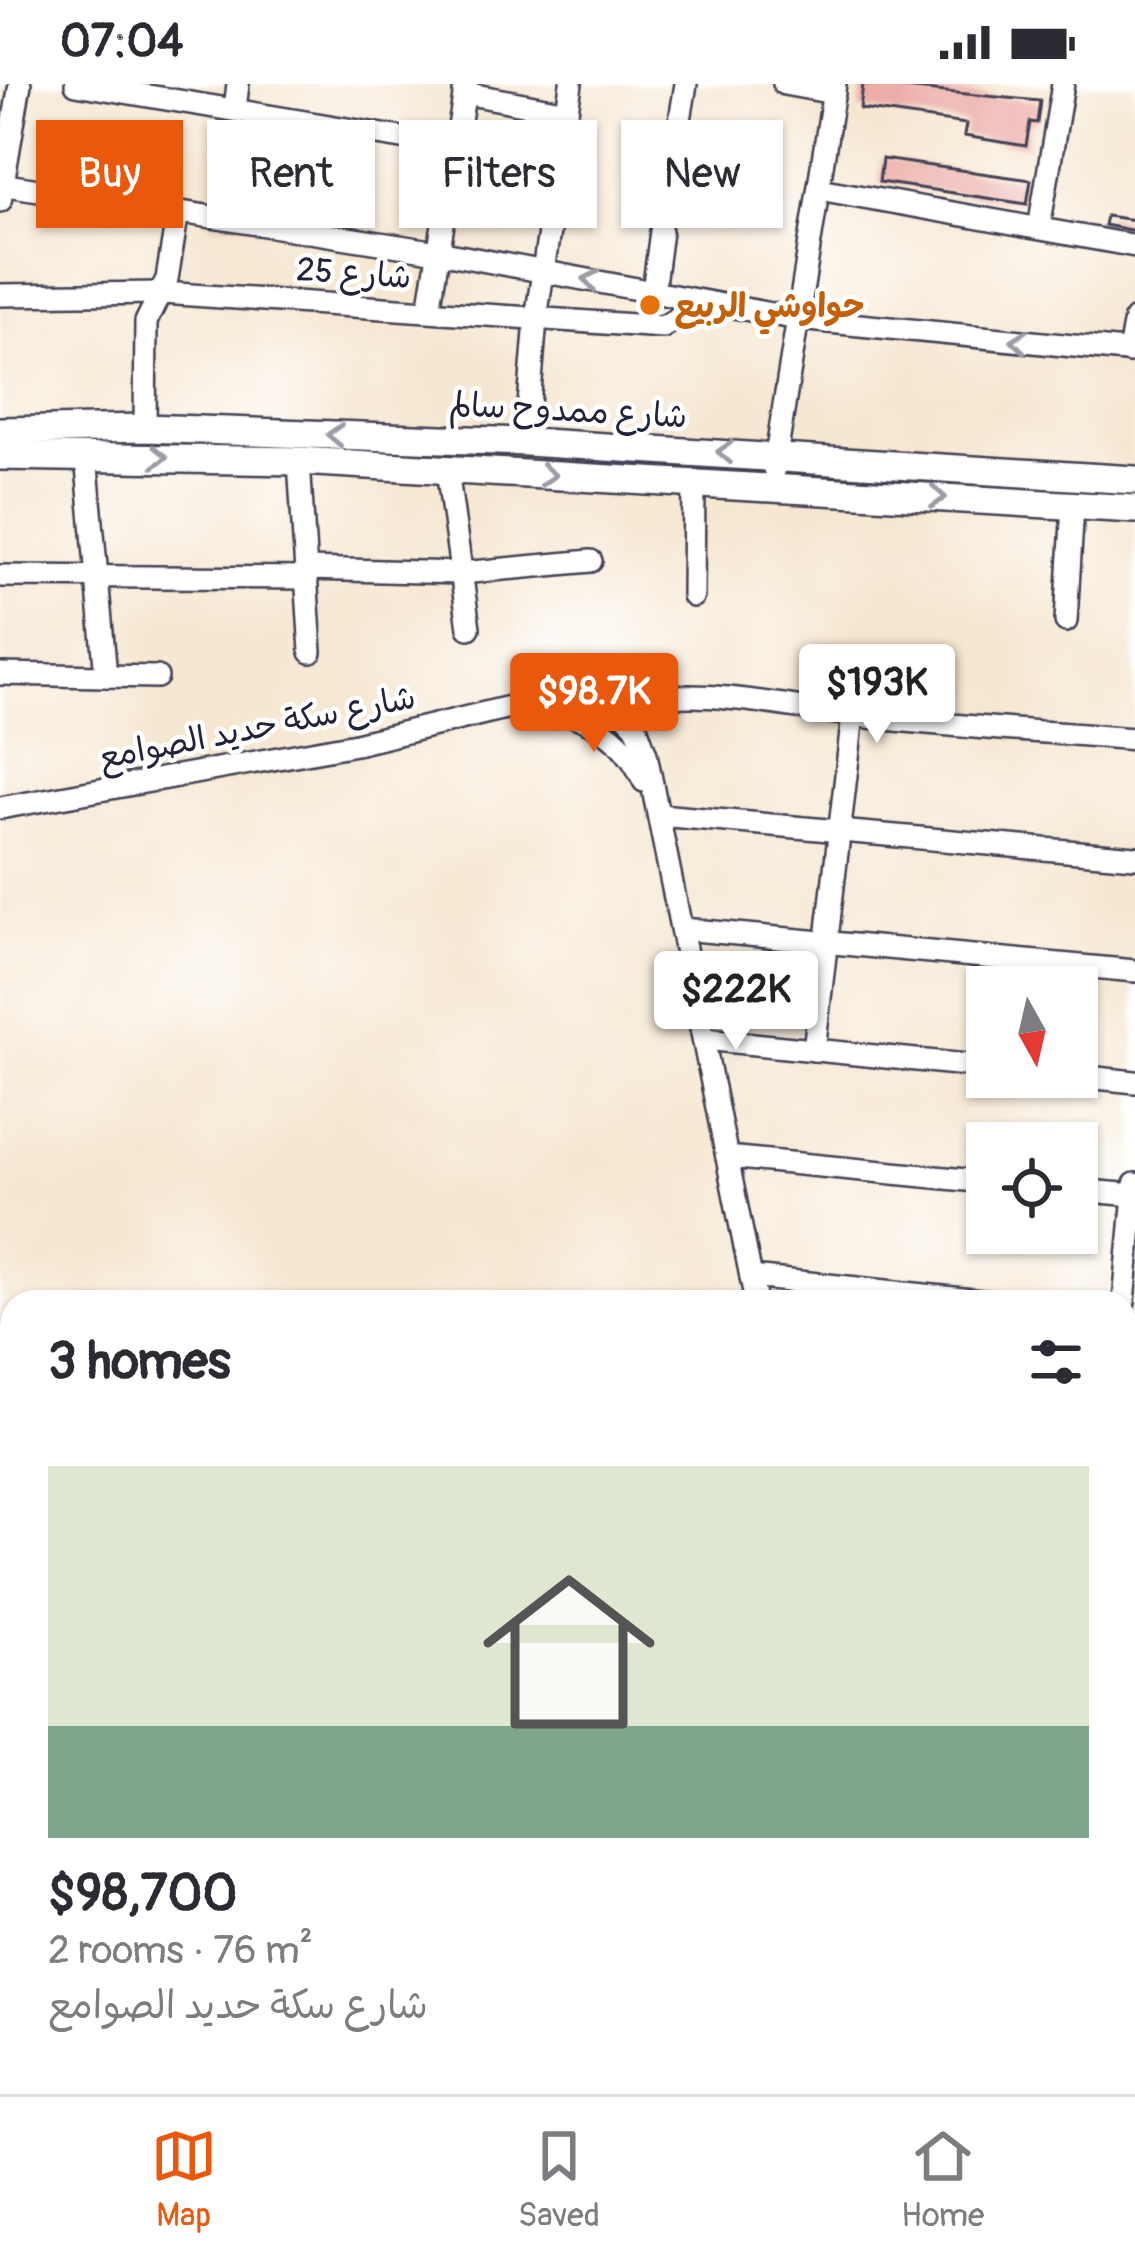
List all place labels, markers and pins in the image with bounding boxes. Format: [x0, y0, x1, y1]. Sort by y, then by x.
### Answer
place label: حواوشي الربيع [674, 286, 864, 335]
marker: حواوشي الربيع [637, 292, 663, 318]
pin: $193K [793, 644, 961, 746]
pin: $98.7K [496, 653, 692, 755]
pin: $222K [652, 951, 820, 1053]

